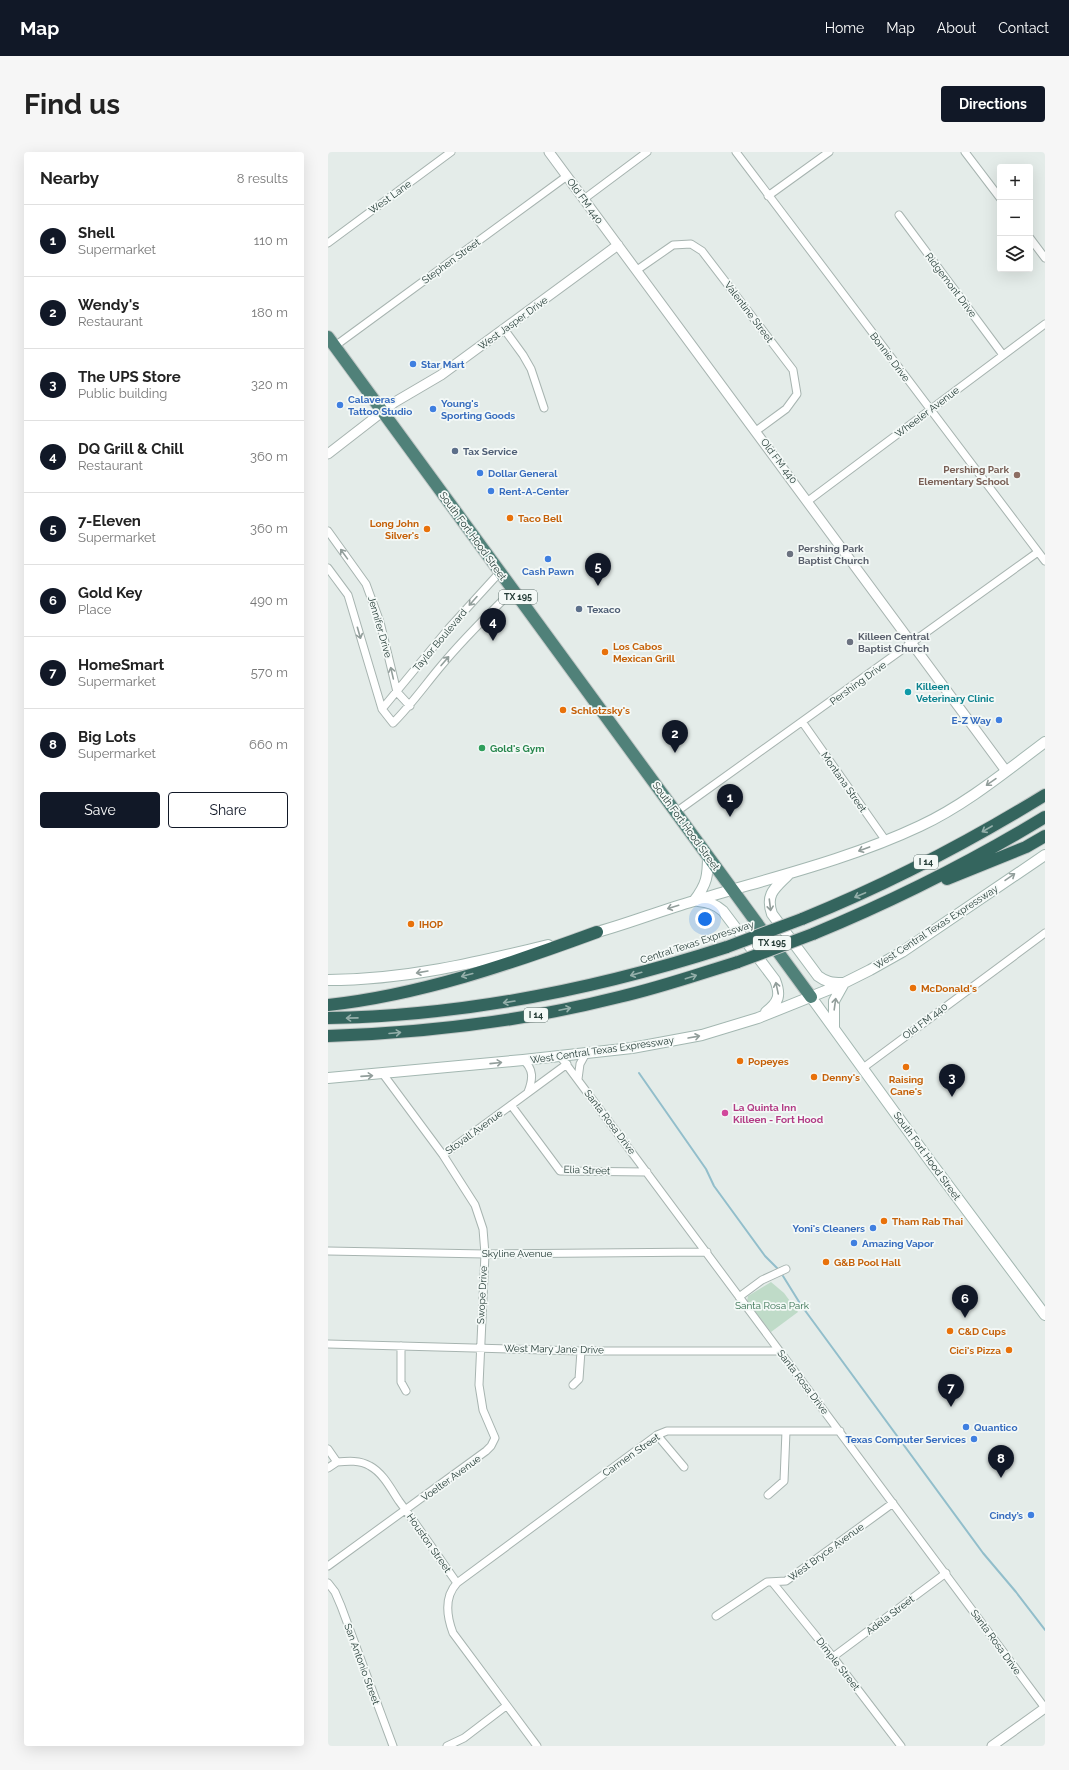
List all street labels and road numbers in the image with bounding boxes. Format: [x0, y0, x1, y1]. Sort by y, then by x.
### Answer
street label: Old FM 440 [565, 176, 605, 226]
street label: West Lane [367, 178, 413, 216]
street label: Stephen Street [420, 236, 483, 286]
street label: Ridgemont Drive [923, 251, 979, 319]
street label: Valentine Street [722, 279, 776, 345]
street label: West Jasper Drive [476, 294, 550, 352]
street label: Bonnie Drive [868, 330, 912, 384]
street label: Wheeler Avenue [893, 384, 961, 440]
street label: Old FM 440 [759, 436, 799, 486]
street label: South Fort Hood Street [437, 490, 509, 583]
road number: TX 195 [499, 590, 537, 604]
street label: Jennifer Drive [366, 595, 394, 659]
street label: Taylor Boulevard [411, 607, 469, 673]
street label: Pershing Drive [828, 659, 888, 707]
street label: Montana Street [819, 750, 869, 815]
street label: South Fort Hood Street [650, 780, 722, 873]
road number: I 14 [914, 855, 938, 869]
street label: West Central Texas Expressway [872, 883, 1000, 971]
street label: Central Texas Expressway [639, 918, 756, 966]
road number: TX 195 [753, 936, 791, 950]
street label: Old FM 440 [900, 1001, 950, 1041]
road number: I 14 [524, 1008, 548, 1022]
street label: West Central Texas Expressway [529, 1034, 675, 1066]
street label: Santa Rosa Drive [582, 1088, 638, 1156]
street label: Stovall Avenue [443, 1107, 505, 1156]
street label: South Fort Hood Street [891, 1110, 963, 1203]
street label: Elia Street [563, 1164, 611, 1176]
street label: Skyline Avenue [482, 1248, 552, 1259]
street label: Swope Drive [475, 1266, 489, 1324]
street label: West Mary Jane Drive [504, 1343, 604, 1355]
street label: Santa Rosa Drive [775, 1348, 831, 1416]
street label: Carmen Street [600, 1431, 662, 1479]
street label: Voelter Avenue [419, 1453, 483, 1503]
street label: Houston Street [405, 1511, 454, 1575]
street label: West Bryce Avenue [786, 1521, 866, 1583]
street label: Adela Street [864, 1593, 917, 1637]
street label: Santa Rosa Drive [969, 1607, 1023, 1677]
street label: San Antonio Street [342, 1622, 382, 1707]
street label: Dimple Street [814, 1636, 862, 1693]

